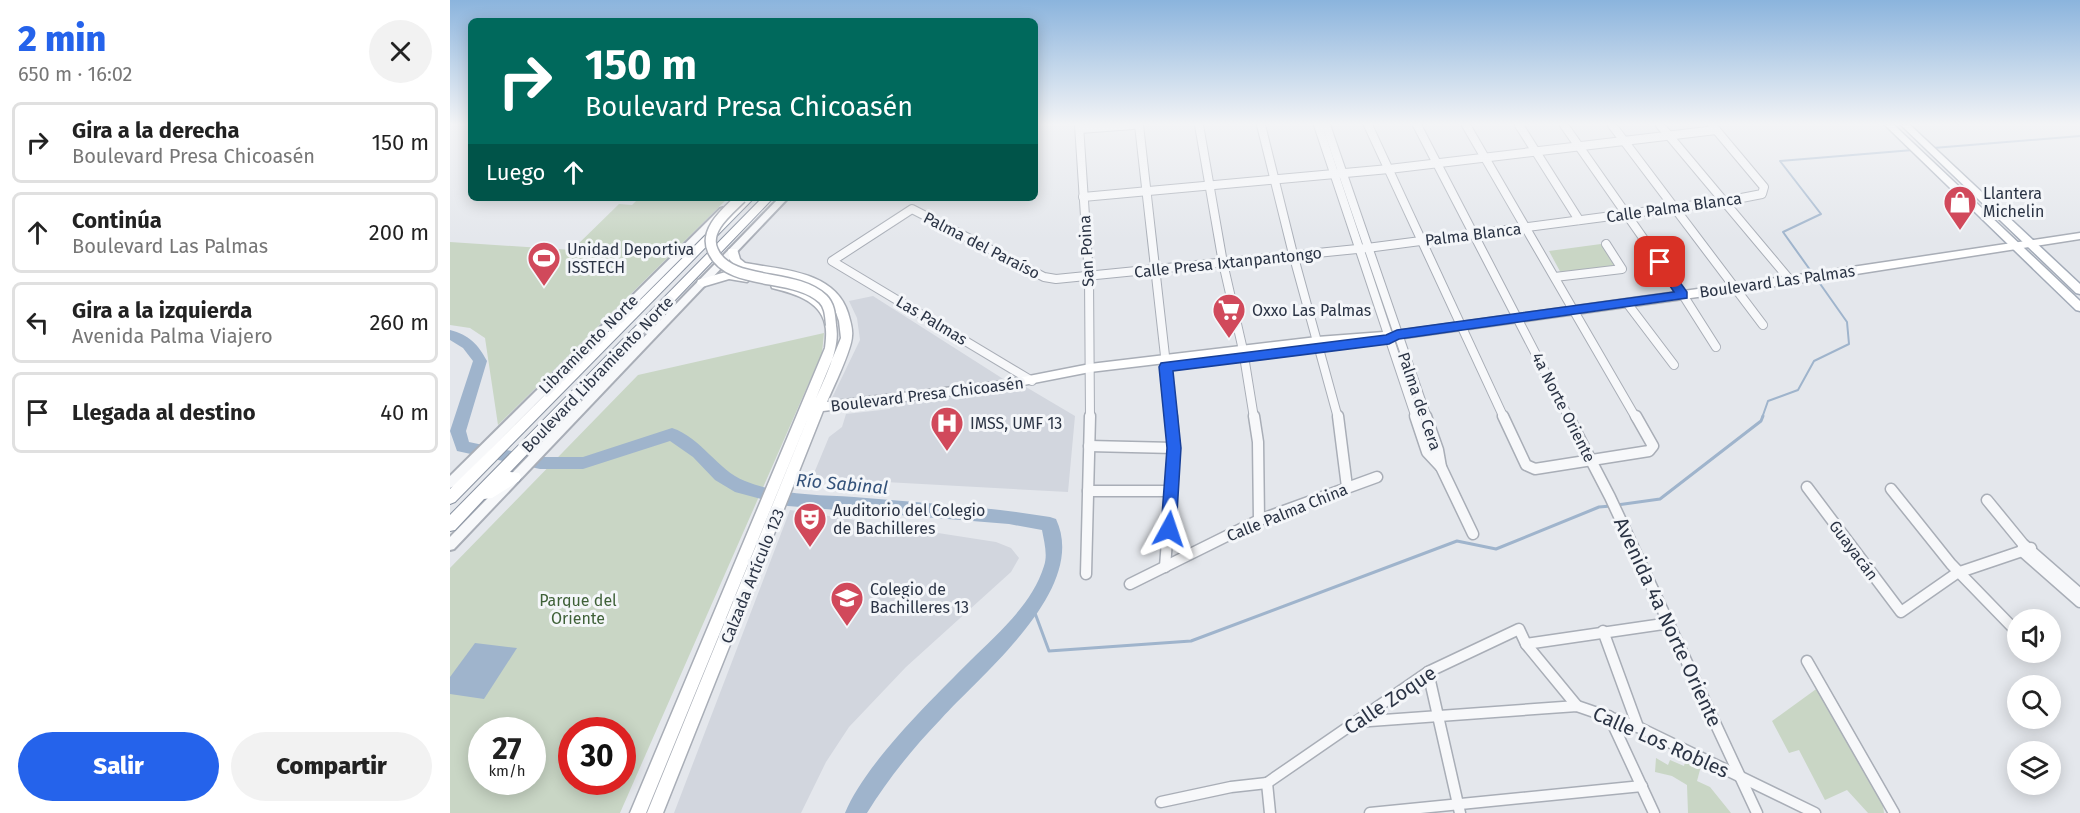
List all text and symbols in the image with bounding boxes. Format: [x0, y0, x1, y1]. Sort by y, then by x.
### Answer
text: 2 min [18, 17, 106, 61]
button: close [369, 20, 432, 83]
text: 150 m [585, 40, 697, 90]
icon: right [486, 42, 564, 120]
text: 650 m · 16:02 [18, 62, 133, 86]
text: Boulevard Presa Chicoasén [585, 91, 913, 123]
text: Gira a la derecha [72, 117, 240, 144]
icon: right [21, 126, 54, 159]
text: 150 m [371, 129, 429, 156]
text: Boulevard Presa Chicoasén [72, 144, 315, 168]
icon: ahead [557, 156, 590, 189]
text: Luego [486, 159, 545, 186]
shop icon: Llantera Michelin [1942, 184, 1978, 231]
place label: Llantera Michelin [1983, 184, 2044, 221]
street label: Calle Palma Blanca [1605, 189, 1743, 226]
text: Continúa [72, 207, 162, 234]
street label: Palma del Paraíso [920, 208, 1043, 283]
street label: San Poina [1075, 215, 1098, 287]
icon: ahead [21, 216, 54, 249]
text: 200 m [369, 219, 429, 246]
street label: Palma Blanca [1424, 219, 1522, 250]
text: Boulevard Las Palmas [72, 234, 268, 258]
pin [1634, 236, 1685, 287]
sports icon: Unidad Deportiva ISSTECH [526, 240, 562, 287]
place label: Unidad Deportiva ISSTECH [567, 240, 694, 277]
street label: Calle Presa Ixtanpantongo [1133, 243, 1323, 282]
icon: arrive [1643, 245, 1676, 278]
street label: Boulevard Las Palmas [1698, 261, 1856, 302]
street label: Libramiento Norte [535, 291, 642, 398]
street label: Boulevard Libramiento Norte [518, 292, 677, 456]
street label: Las Palmas [893, 292, 971, 349]
supermarket icon: Oxxo Las Palmas [1211, 292, 1247, 339]
text: Gira a la izquierda [72, 297, 252, 324]
place label: Oxxo Las Palmas [1252, 301, 1371, 320]
icon: left [21, 306, 54, 339]
text: 260 m [369, 309, 429, 336]
text: Avenida Palma Viajero [72, 324, 273, 348]
street label: 4a Norte Oriente [1528, 349, 1599, 465]
street label: Palma de Cera [1394, 350, 1445, 453]
street label: Boulevard Presa Chicoasén [829, 373, 1025, 416]
icon: arrive [21, 396, 54, 429]
text: Llegada al destino [72, 399, 256, 426]
text: 40 m [380, 399, 429, 426]
hospital icon: IMSS, UMF 13 [929, 405, 965, 452]
place label: IMSS, UMF 13 [970, 414, 1062, 433]
water label: Río Sabinal [795, 469, 889, 499]
street label: Calle Palma China [1224, 480, 1350, 545]
position arrow [1137, 497, 1201, 561]
theatre icon: Auditorio del Colegio de Bachilleres [792, 501, 828, 548]
place label: Auditorio del Colegio de Bachilleres [833, 501, 985, 538]
street label: Calzada Artículo 123 [717, 506, 788, 646]
street label: Avenida 4a Norte Oriente [1609, 513, 1727, 731]
street label: Guayacán [1825, 517, 1882, 584]
school or university icon: Colegio de Bachilleres 13 [829, 580, 865, 627]
place label: Colegio de Bachilleres 13 [870, 580, 969, 617]
park label: Parque del Oriente [539, 591, 617, 628]
map controls [2007, 609, 2061, 795]
button: sound [2007, 609, 2061, 663]
street label: Calle Zoque [1339, 661, 1441, 739]
button: search [2007, 675, 2061, 729]
street label: Calle Los Robles [1589, 701, 1733, 783]
speed limit sign: 30 [558, 717, 636, 795]
text: 27 [492, 731, 522, 767]
button: Salir [18, 732, 219, 801]
button: Compartir [231, 732, 432, 801]
button: layers [2007, 741, 2061, 795]
text: km/h [488, 762, 526, 780]

